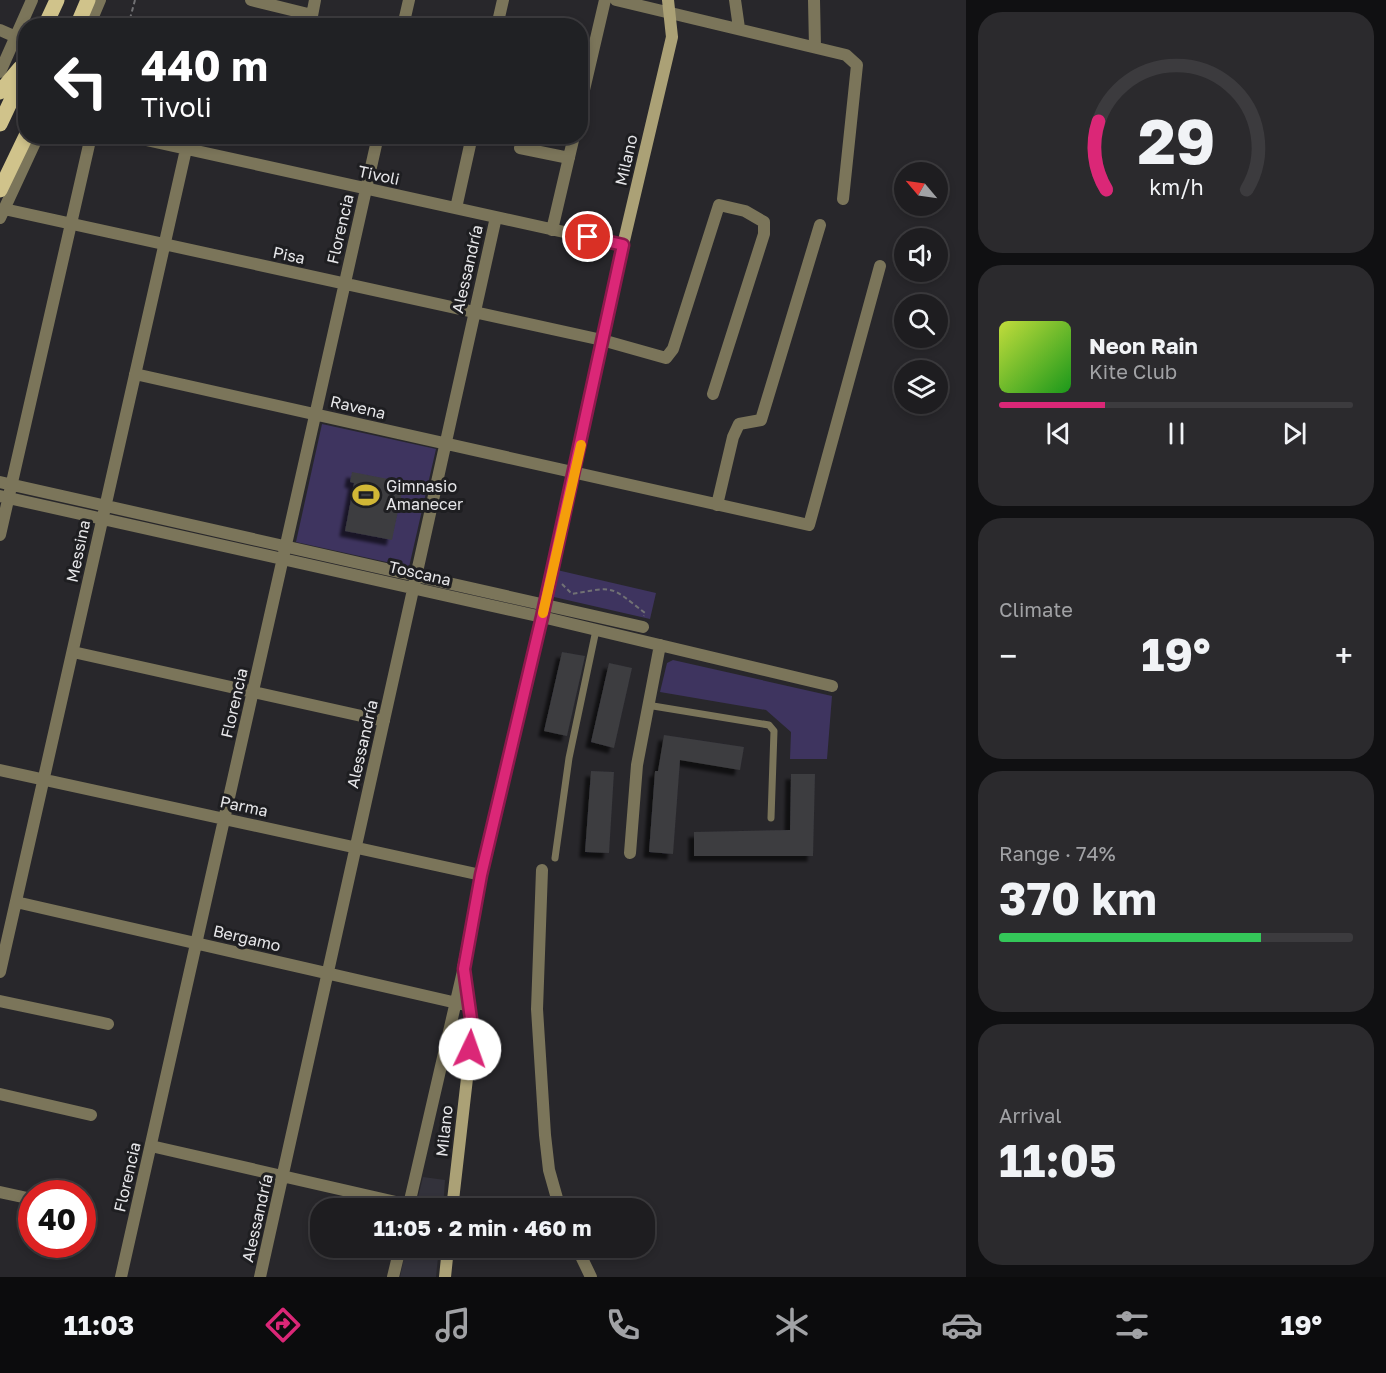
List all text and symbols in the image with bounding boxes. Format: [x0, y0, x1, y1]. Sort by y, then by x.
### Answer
text: 440 m [141, 40, 268, 90]
icon: left [42, 42, 120, 120]
text: Tivoli [141, 91, 212, 123]
text: 29 [1137, 103, 1215, 178]
street label: Milano [610, 133, 642, 187]
street label: Tivoli [356, 161, 402, 189]
north arrow [894, 162, 948, 216]
map controls [894, 162, 948, 414]
text: km/h [1149, 174, 1203, 200]
street label: Florencia [322, 192, 358, 266]
pin [562, 211, 613, 262]
icon: arrive [571, 220, 604, 253]
street label: Alessandría [447, 223, 487, 315]
button: sound [894, 228, 948, 282]
street label: Pisa [271, 242, 307, 268]
button: search [894, 294, 948, 348]
text: Neon Rain [1089, 332, 1198, 359]
text: Kite Club [1089, 359, 1177, 383]
button: layers [894, 360, 948, 414]
street label: Ravena [328, 391, 388, 423]
icon: previous [1042, 417, 1075, 450]
icon: pause [1160, 417, 1193, 450]
icon: next [1278, 417, 1311, 450]
place label: Gimnasio Amanecer [386, 476, 463, 514]
sports icon: Gimnasio Amanecer [351, 480, 381, 510]
street label: Messina [62, 518, 94, 584]
street label: Toscana [387, 556, 453, 590]
text: Climate [999, 597, 1073, 621]
text: 19° [1141, 627, 1211, 681]
text: − [999, 636, 1017, 675]
text: + [1335, 636, 1353, 675]
street label: Florencia [216, 666, 252, 740]
street label: Alessandría [342, 698, 382, 790]
street label: Parma [218, 791, 270, 821]
text: Range · 74% [999, 841, 1116, 865]
text: 370 km [999, 871, 1157, 925]
street label: Bergamo [211, 921, 283, 955]
position arrow [438, 1017, 502, 1081]
text: Arrival [999, 1103, 1062, 1127]
street label: Milano [431, 1104, 457, 1158]
text: 11:05 [999, 1133, 1116, 1187]
street label: Florencia [109, 1140, 145, 1214]
street label: Alessandría [237, 1172, 277, 1264]
speed limit sign: 40 [18, 1180, 96, 1258]
text: 11:05 · 2 min · 460 m [374, 1214, 591, 1241]
icon: directions [262, 1304, 304, 1346]
icon: music [432, 1304, 474, 1346]
icon: phone [602, 1304, 644, 1346]
icon: climate [771, 1304, 813, 1346]
icon: car [941, 1304, 983, 1346]
icon: filters [1111, 1304, 1153, 1346]
text: 11:03 [64, 1309, 134, 1341]
text: 19° [1280, 1309, 1322, 1341]

